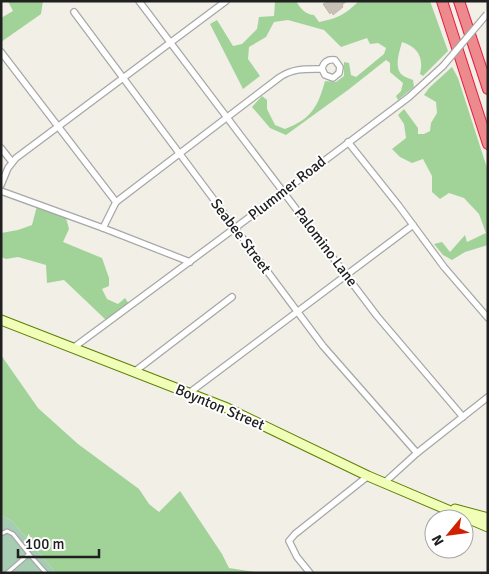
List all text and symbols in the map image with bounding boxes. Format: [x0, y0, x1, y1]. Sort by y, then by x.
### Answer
street label: Plummer Road [245, 152, 329, 224]
street label: Seabee Street [207, 195, 275, 277]
street label: Palomino Lane [290, 204, 362, 290]
street label: Boynton Street [173, 380, 267, 434]
north arrow [424, 509, 474, 559]
scale bar [18, 526, 99, 558]
text: N [428, 532, 448, 548]
text: 100 m [25, 535, 65, 553]

